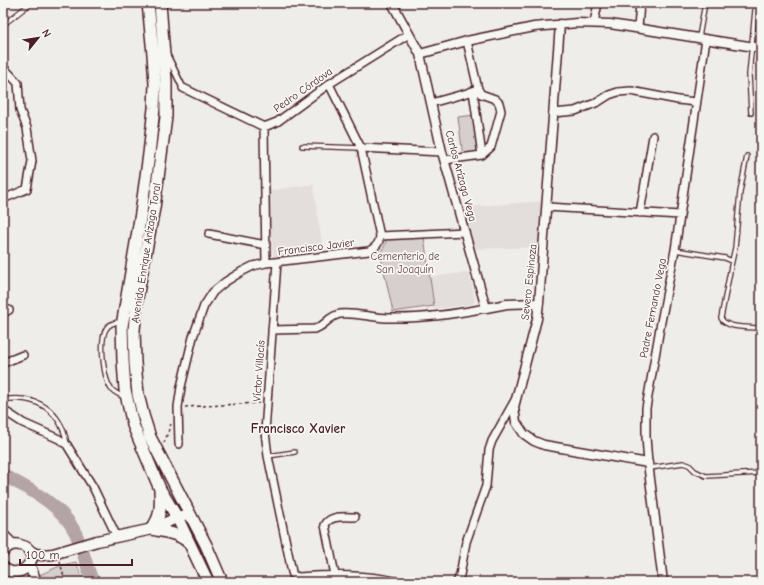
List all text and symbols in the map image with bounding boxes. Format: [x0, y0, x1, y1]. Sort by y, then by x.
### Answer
north arrow [18, 18, 58, 58]
text: N [39, 27, 54, 40]
street label: Pedro Córdova [271, 65, 335, 115]
street label: Carlos Arízaga Vega [443, 129, 479, 223]
street label: Avenida Enrique Arízaga Toral [129, 182, 163, 324]
street label: Francisco Javier [277, 236, 356, 258]
street label: Severo Espinoza [519, 243, 539, 321]
park label: Cementerio de San Joaquín [371, 250, 440, 276]
street label: Padre Fernando Vega [637, 257, 669, 359]
street label: Víctor Villacís [250, 339, 268, 402]
district label: Francisco Xavier [251, 421, 346, 436]
scale bar [20, 541, 132, 567]
text: 100 m [26, 548, 59, 562]

